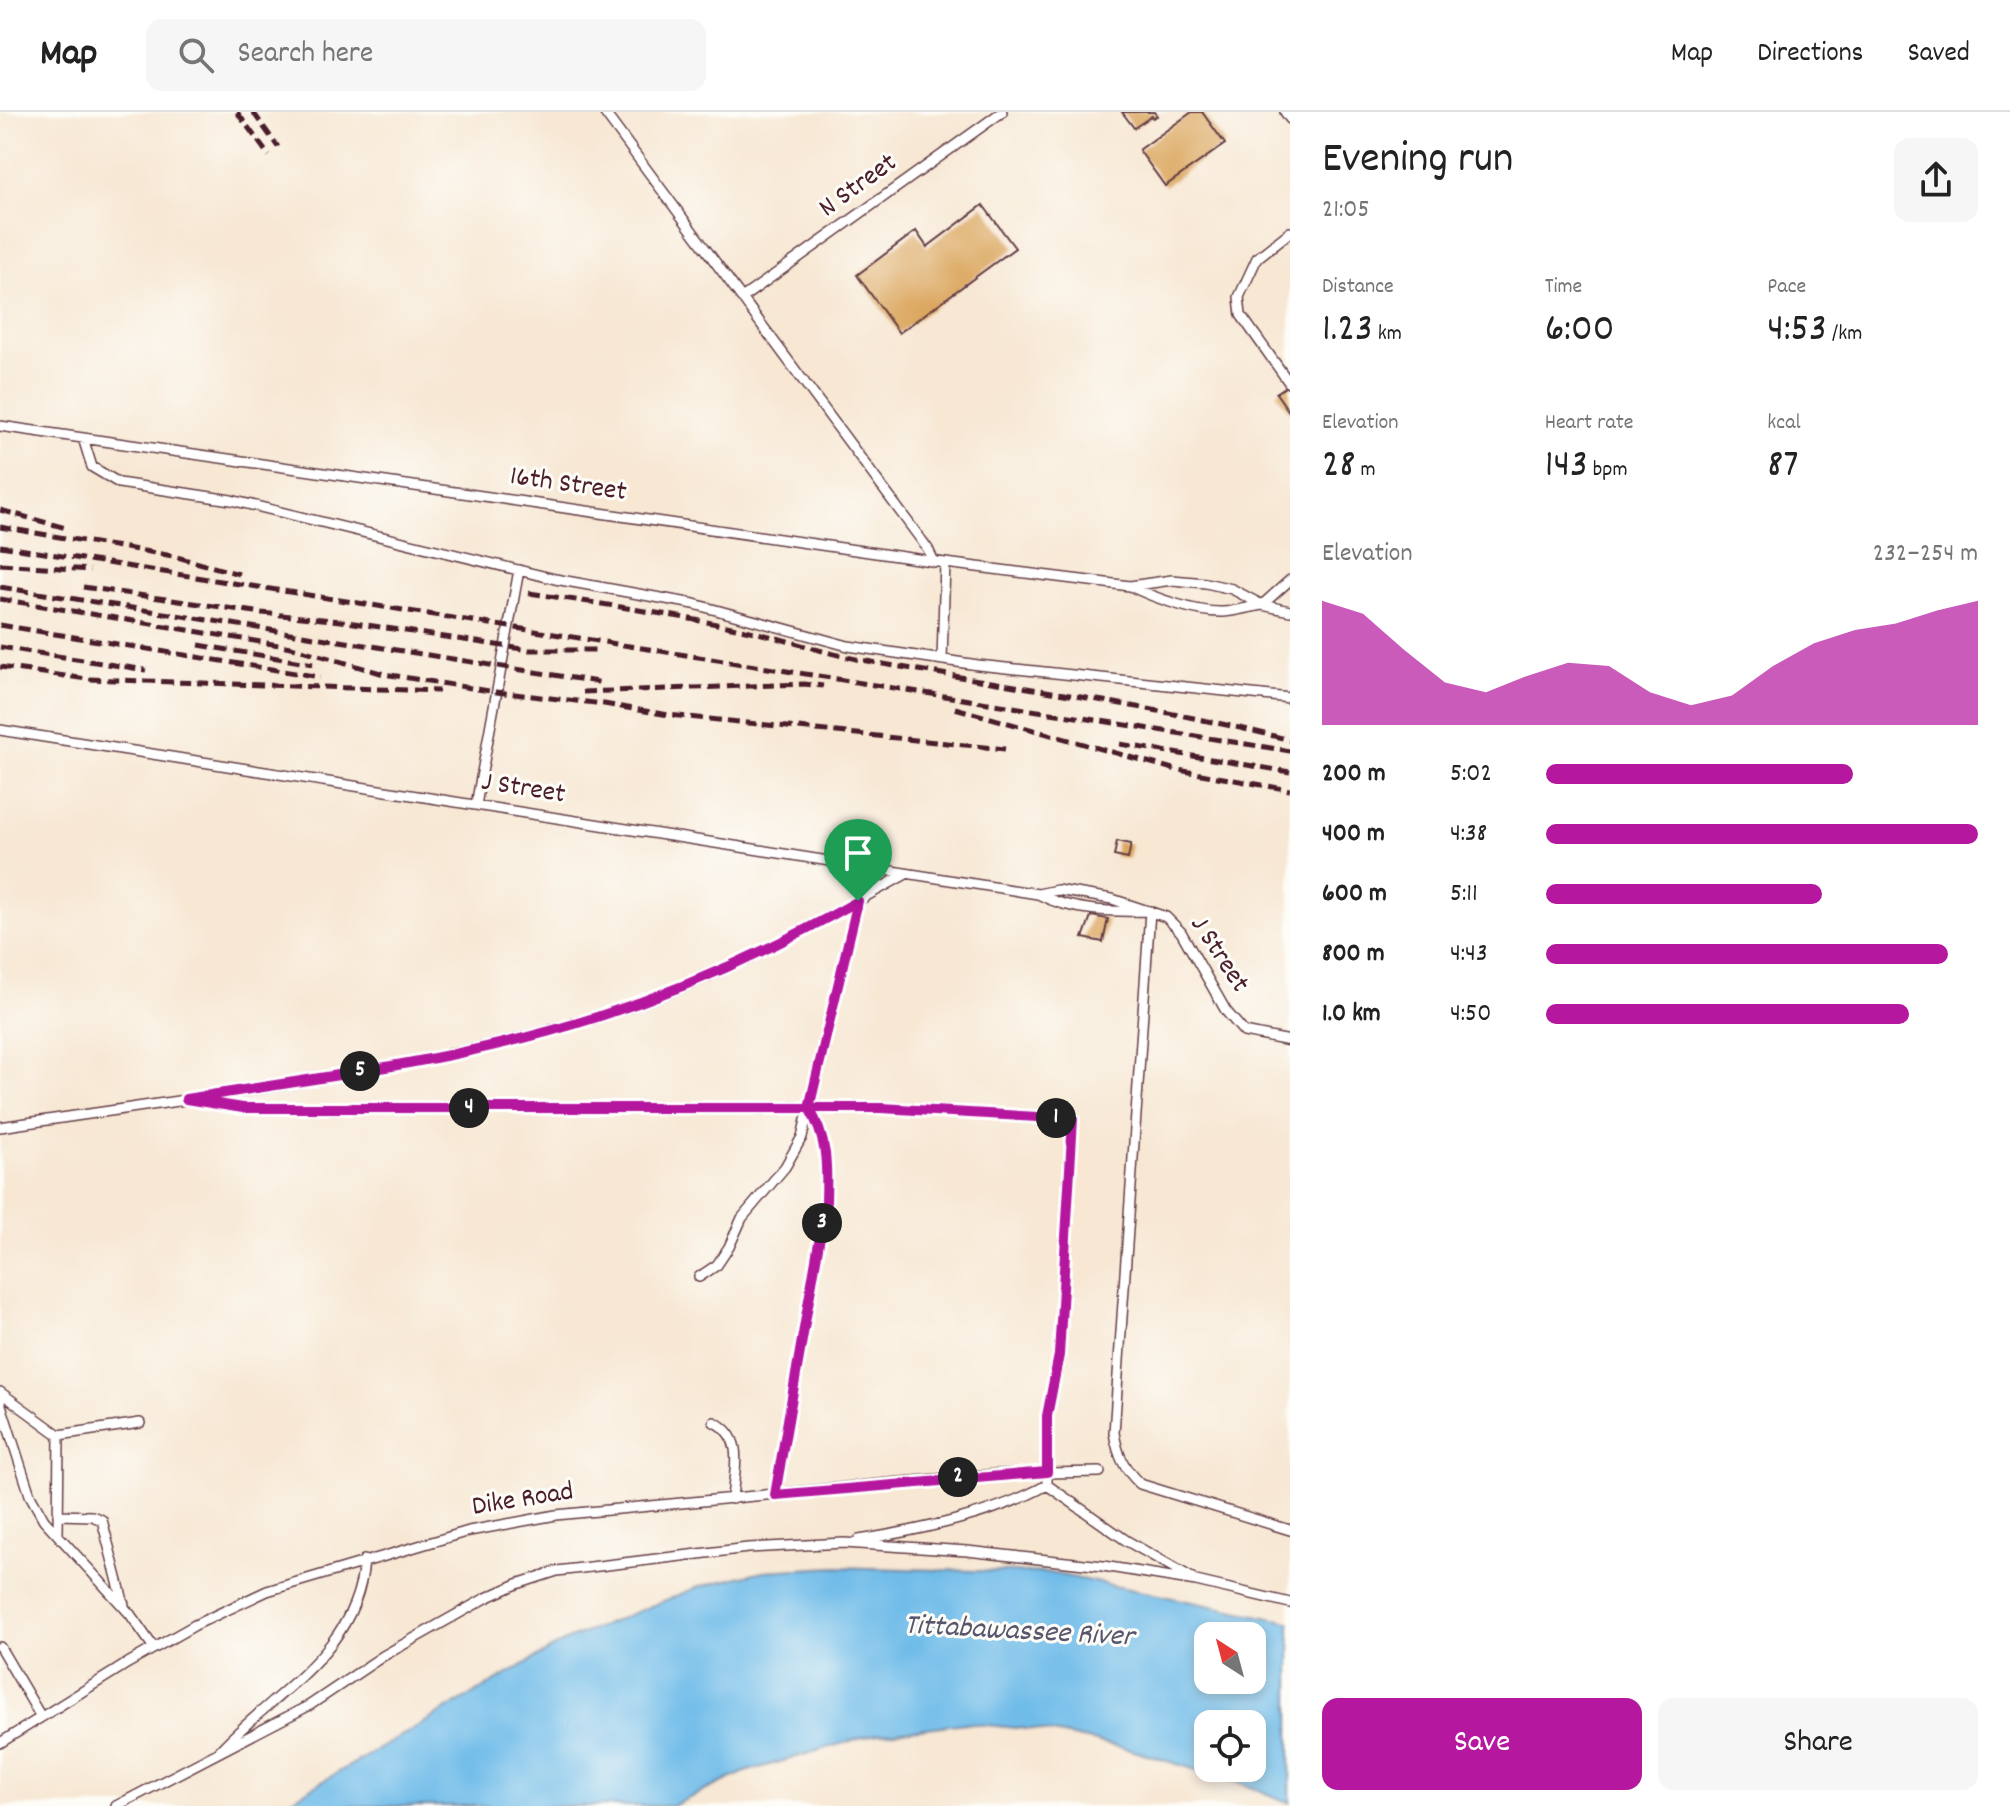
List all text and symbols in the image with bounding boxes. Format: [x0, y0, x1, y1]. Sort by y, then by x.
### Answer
search box [146, 19, 706, 91]
text: Map [40, 28, 98, 83]
icon: search [174, 33, 218, 77]
text: Search here [238, 34, 373, 77]
text: Map [1671, 35, 1713, 75]
text: Directions [1757, 35, 1863, 75]
text: Saved [1907, 35, 1970, 75]
text: Evening run [1322, 130, 1513, 193]
button: share [1894, 138, 1978, 222]
street label: N Street [812, 145, 906, 229]
text: 21:05 [1322, 192, 1370, 229]
text: Distance [1322, 272, 1394, 303]
text: Time [1545, 272, 1582, 303]
text: Pace [1767, 272, 1806, 303]
text: 1.23 [1322, 303, 1373, 360]
text: 6:00 [1545, 303, 1615, 360]
text: 4:53 [1767, 303, 1827, 360]
text: km [1373, 319, 1402, 350]
text: /km [1827, 319, 1862, 350]
text: Elevation [1322, 408, 1399, 439]
text: Heart rate [1545, 408, 1634, 439]
text: kcal [1767, 408, 1801, 439]
text: 28 [1322, 439, 1356, 496]
text: 143 [1545, 439, 1588, 496]
text: 87 [1767, 439, 1799, 496]
text: m [1356, 455, 1376, 486]
text: bpm [1588, 455, 1628, 486]
street label: 16th Street [507, 458, 629, 514]
text: Elevation [1322, 536, 1412, 573]
text: 232–254 m [1873, 536, 1978, 573]
text: 200 m [1322, 756, 1386, 793]
text: 5:02 [1450, 756, 1492, 793]
street label: J Street [478, 764, 568, 816]
text: 400 m [1322, 816, 1385, 853]
text: 4:38 [1450, 816, 1487, 853]
pin [824, 819, 892, 901]
icon: arrive [836, 831, 880, 875]
text: 600 m [1322, 876, 1387, 913]
text: 5:11 [1450, 876, 1478, 913]
street label: J Street [1178, 909, 1258, 1001]
text: 800 m [1322, 936, 1385, 973]
text: 4:43 [1450, 936, 1487, 973]
text: 1.0 km [1322, 996, 1381, 1033]
text: 4:50 [1450, 996, 1491, 1033]
pin: 5 [340, 1051, 380, 1091]
text: 5 [355, 1055, 365, 1086]
pin: 4 [449, 1088, 489, 1128]
text: 4 [464, 1092, 474, 1123]
pin: 1 [1036, 1098, 1076, 1138]
text: 1 [1054, 1102, 1058, 1133]
pin: 3 [802, 1203, 842, 1243]
text: 3 [817, 1207, 827, 1238]
pin: 2 [938, 1457, 978, 1497]
text: 2 [953, 1461, 963, 1492]
street label: Dike Road [469, 1473, 577, 1529]
water label: Tittabawassee River [903, 1606, 1138, 1661]
north arrow [1194, 1622, 1266, 1694]
map controls [1194, 1622, 1266, 1782]
button: Save [1322, 1698, 1642, 1790]
button: Share [1658, 1698, 1978, 1790]
button: locate [1194, 1710, 1266, 1782]

